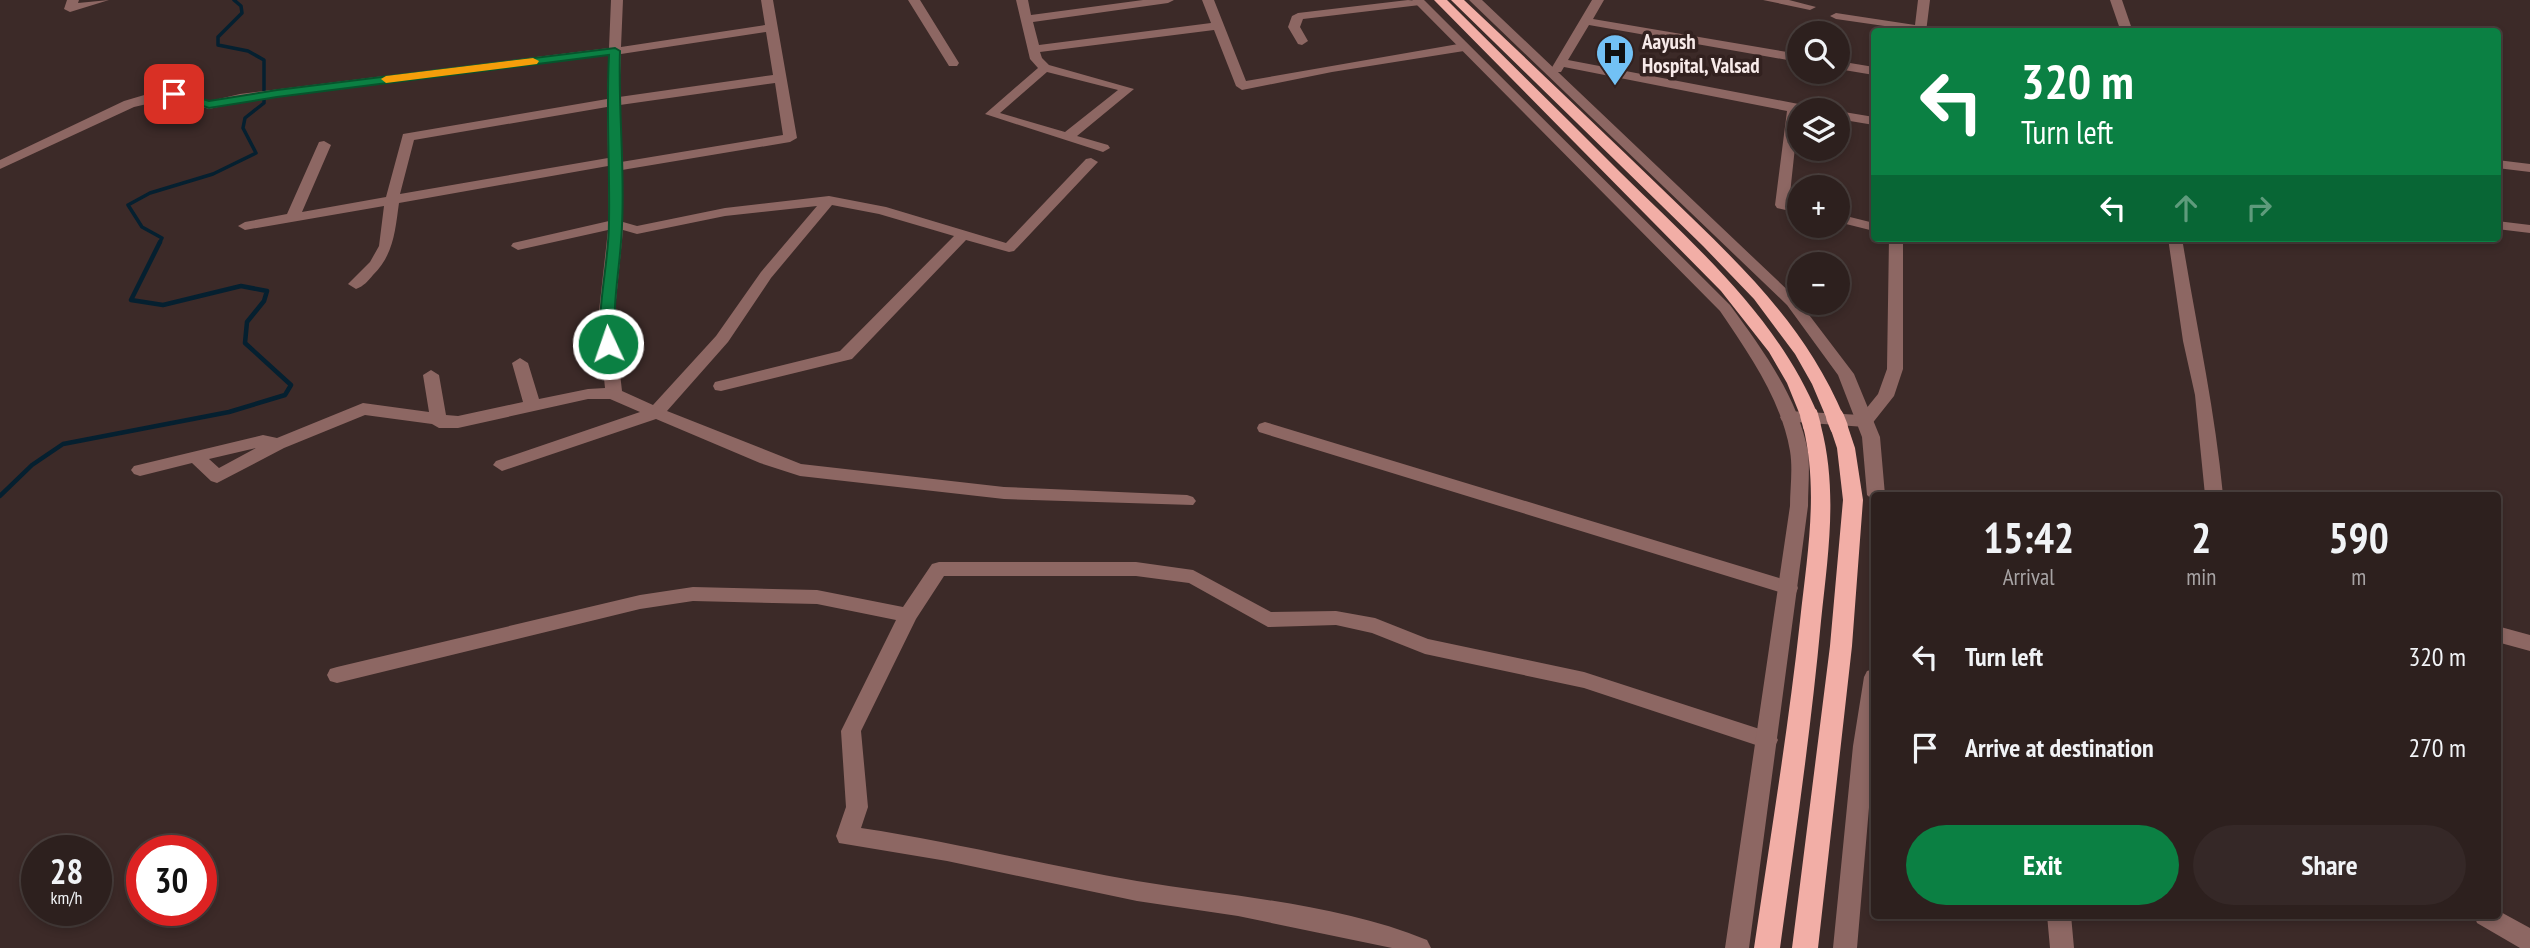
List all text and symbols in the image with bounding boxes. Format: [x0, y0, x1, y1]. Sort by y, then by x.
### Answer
map controls [1787, 21, 1850, 315]
button: search [1787, 21, 1850, 84]
place label: Aayush Hospital, Valsad [1641, 28, 1760, 79]
hospital icon: Aayush Hospital, Valsad [1594, 32, 1636, 87]
text: 320 m [2021, 49, 2134, 113]
icon: left [1906, 56, 1997, 147]
pin [144, 64, 204, 124]
icon: arrive [155, 75, 193, 113]
button: layers [1787, 98, 1850, 161]
text: Turn left [2021, 111, 2113, 153]
button: + [1787, 175, 1850, 238]
icon: left [2094, 189, 2132, 227]
icon: ahead [2167, 189, 2205, 227]
icon: right [2240, 189, 2278, 227]
button: − [1787, 252, 1850, 315]
position arrow [571, 307, 645, 381]
text: 15:42 [1983, 510, 2074, 565]
text: 2 [2191, 510, 2211, 565]
text: 590 [2329, 510, 2389, 565]
text: Arrival [2003, 562, 2055, 591]
text: min [2186, 562, 2216, 591]
text: m [2351, 562, 2366, 591]
icon: left [1906, 638, 1944, 676]
text: Turn left [1965, 640, 2043, 673]
text: 320 m [2408, 640, 2466, 673]
icon: arrive [1906, 729, 1944, 767]
text: Arrive at destination [1965, 731, 2154, 764]
text: 270 m [2408, 731, 2466, 764]
button: Exit [1906, 825, 2179, 905]
button: Share [2193, 825, 2466, 905]
speed limit sign: 30 [126, 835, 217, 926]
text: 28 [50, 848, 83, 894]
text: km/h [51, 886, 82, 909]

